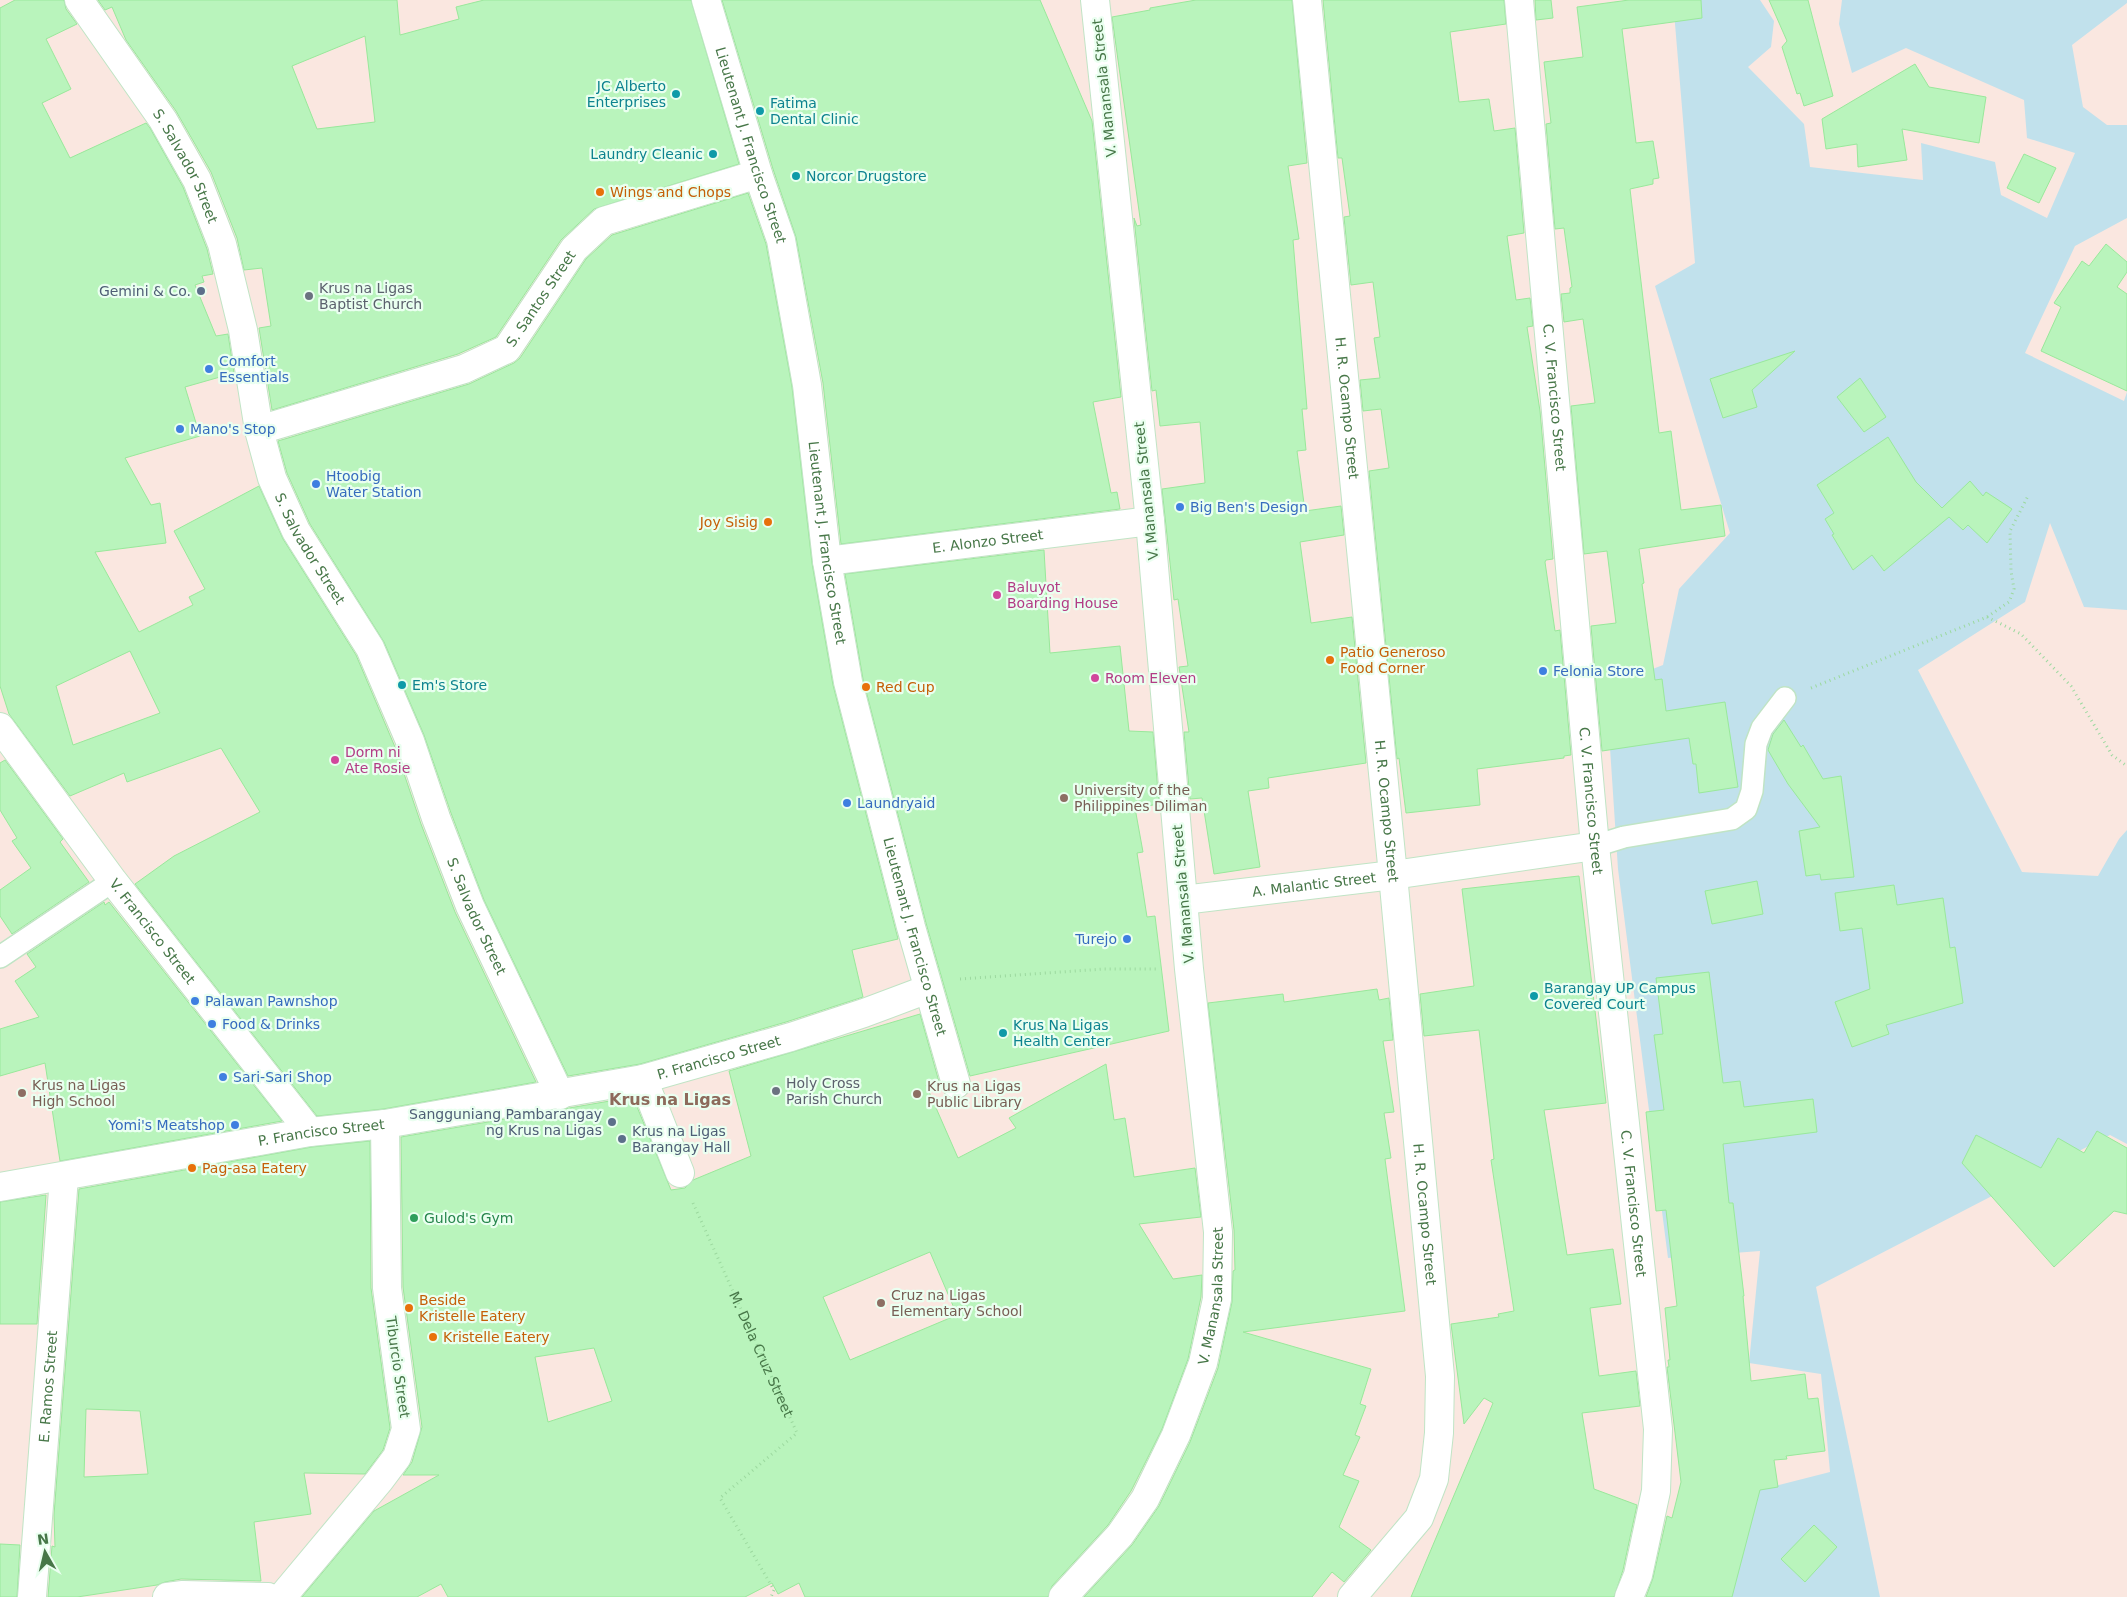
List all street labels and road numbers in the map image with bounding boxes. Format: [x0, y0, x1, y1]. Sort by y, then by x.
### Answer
street label: V. Manansala Street [1089, 18, 1119, 158]
street label: Lieutenant J. Francisco Street [712, 45, 790, 245]
street label: S. Salvador Street [150, 106, 221, 226]
street label: S. Santos Street [503, 247, 579, 350]
street label: C. V. Francisco Street [1540, 323, 1569, 472]
street label: H. R. Ocampo Street [1332, 336, 1362, 480]
street label: V. Manansala Street [1131, 421, 1161, 561]
street label: Lieutenant J. Francisco Street [805, 440, 849, 646]
street label: S. Salvador Street [272, 490, 349, 608]
street label: E. Alonzo Street [931, 526, 1045, 556]
street label: C. V. Francisco Street [1576, 726, 1606, 876]
street label: H. R. Ocampo Street [1372, 739, 1402, 883]
street label: V. Manansala Street [1169, 824, 1197, 964]
street label: Lieutenant J. Francisco Street [880, 836, 950, 1038]
street label: S. Salvador Street [444, 855, 510, 978]
street label: A. Malantic Street [1251, 869, 1377, 900]
street label: V. Francisco Street [106, 876, 199, 987]
street label: P. Francisco Street [655, 1032, 783, 1083]
street label: P. Francisco Street [257, 1116, 386, 1149]
street label: C. V. Francisco Street [1618, 1129, 1650, 1278]
street label: H. R. Ocampo Street [1410, 1142, 1440, 1287]
street label: V. Manansala Street [1195, 1226, 1226, 1366]
street label: M. Dela Cruz Street [726, 1289, 797, 1420]
street label: Tiburcio Street [383, 1314, 413, 1419]
street label: E. Ramos Street [36, 1329, 60, 1443]

